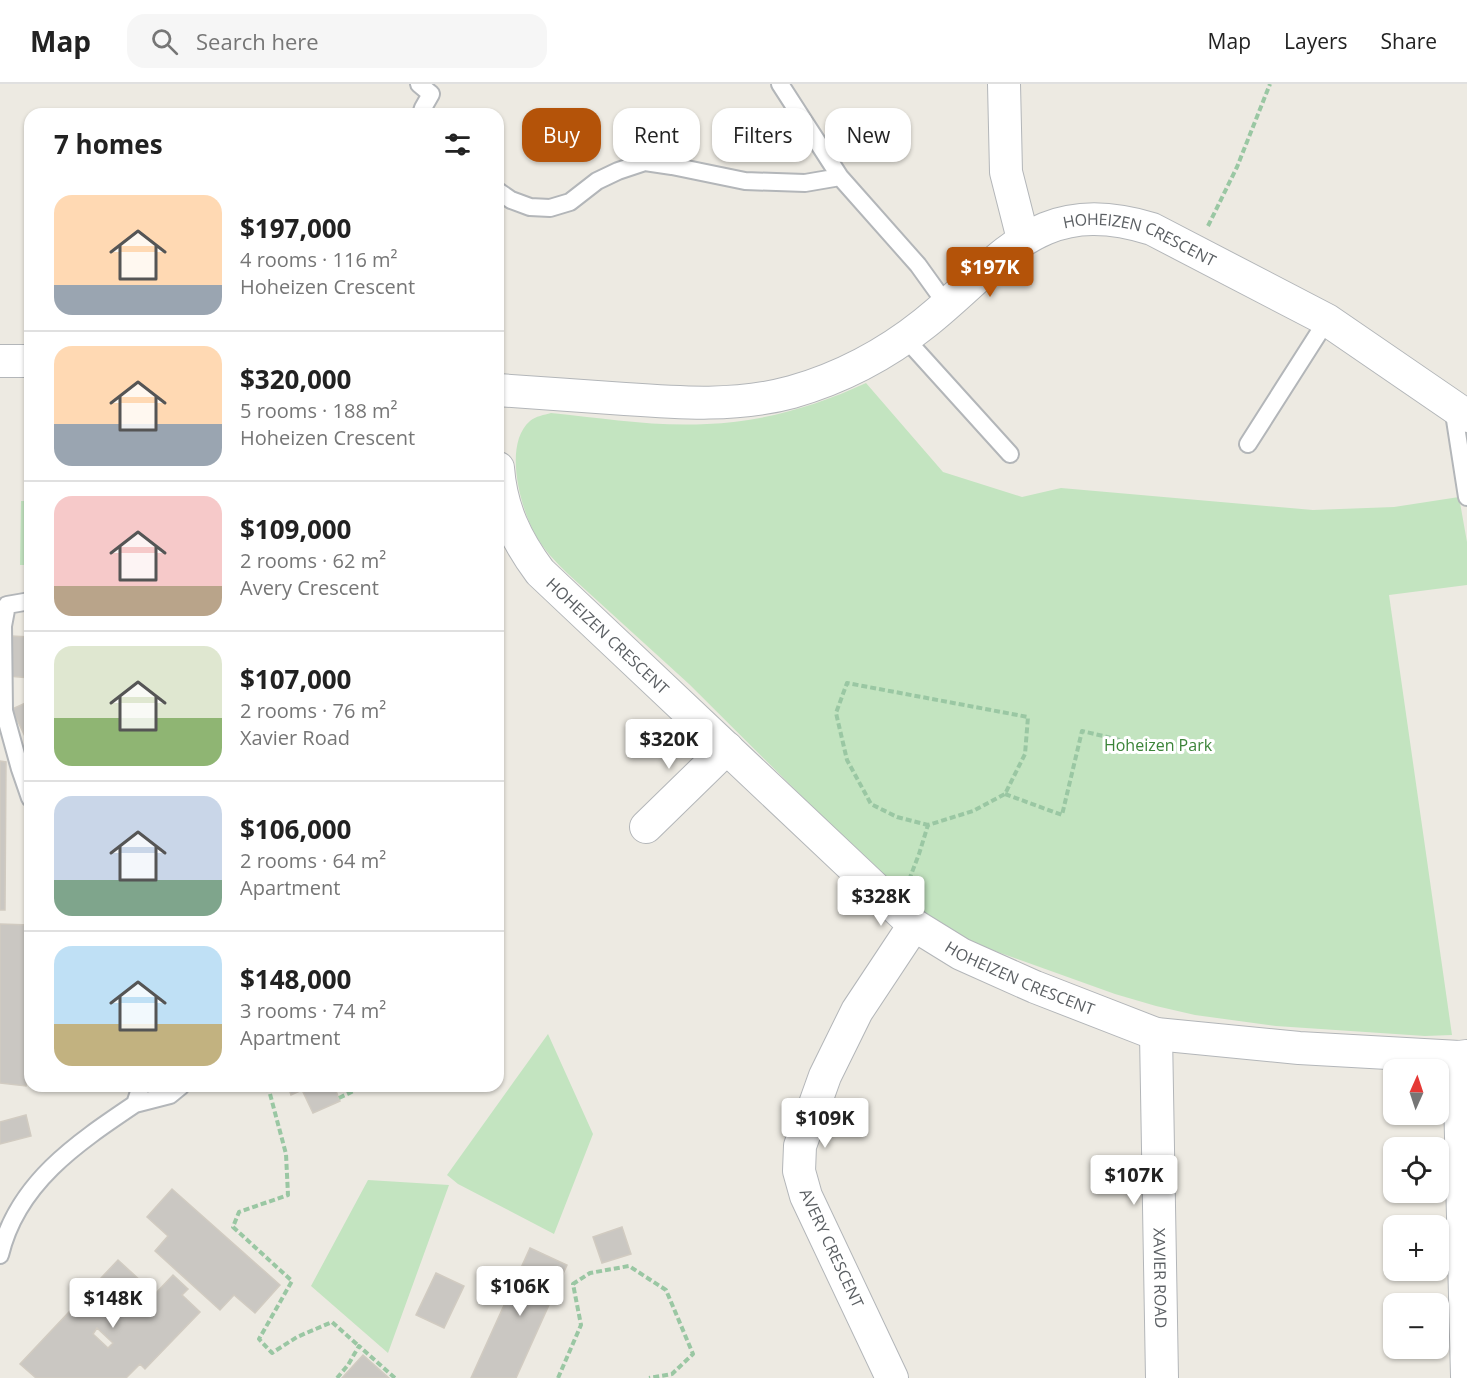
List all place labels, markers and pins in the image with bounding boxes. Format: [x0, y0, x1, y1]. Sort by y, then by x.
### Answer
pin: $197K [948, 247, 1032, 298]
pin: $320K [627, 719, 711, 770]
pin: $328K [839, 876, 923, 927]
pin: $109K [783, 1098, 867, 1149]
pin: $107K [1092, 1155, 1176, 1206]
pin: $106K [478, 1266, 562, 1317]
pin: $148K [71, 1278, 155, 1329]

